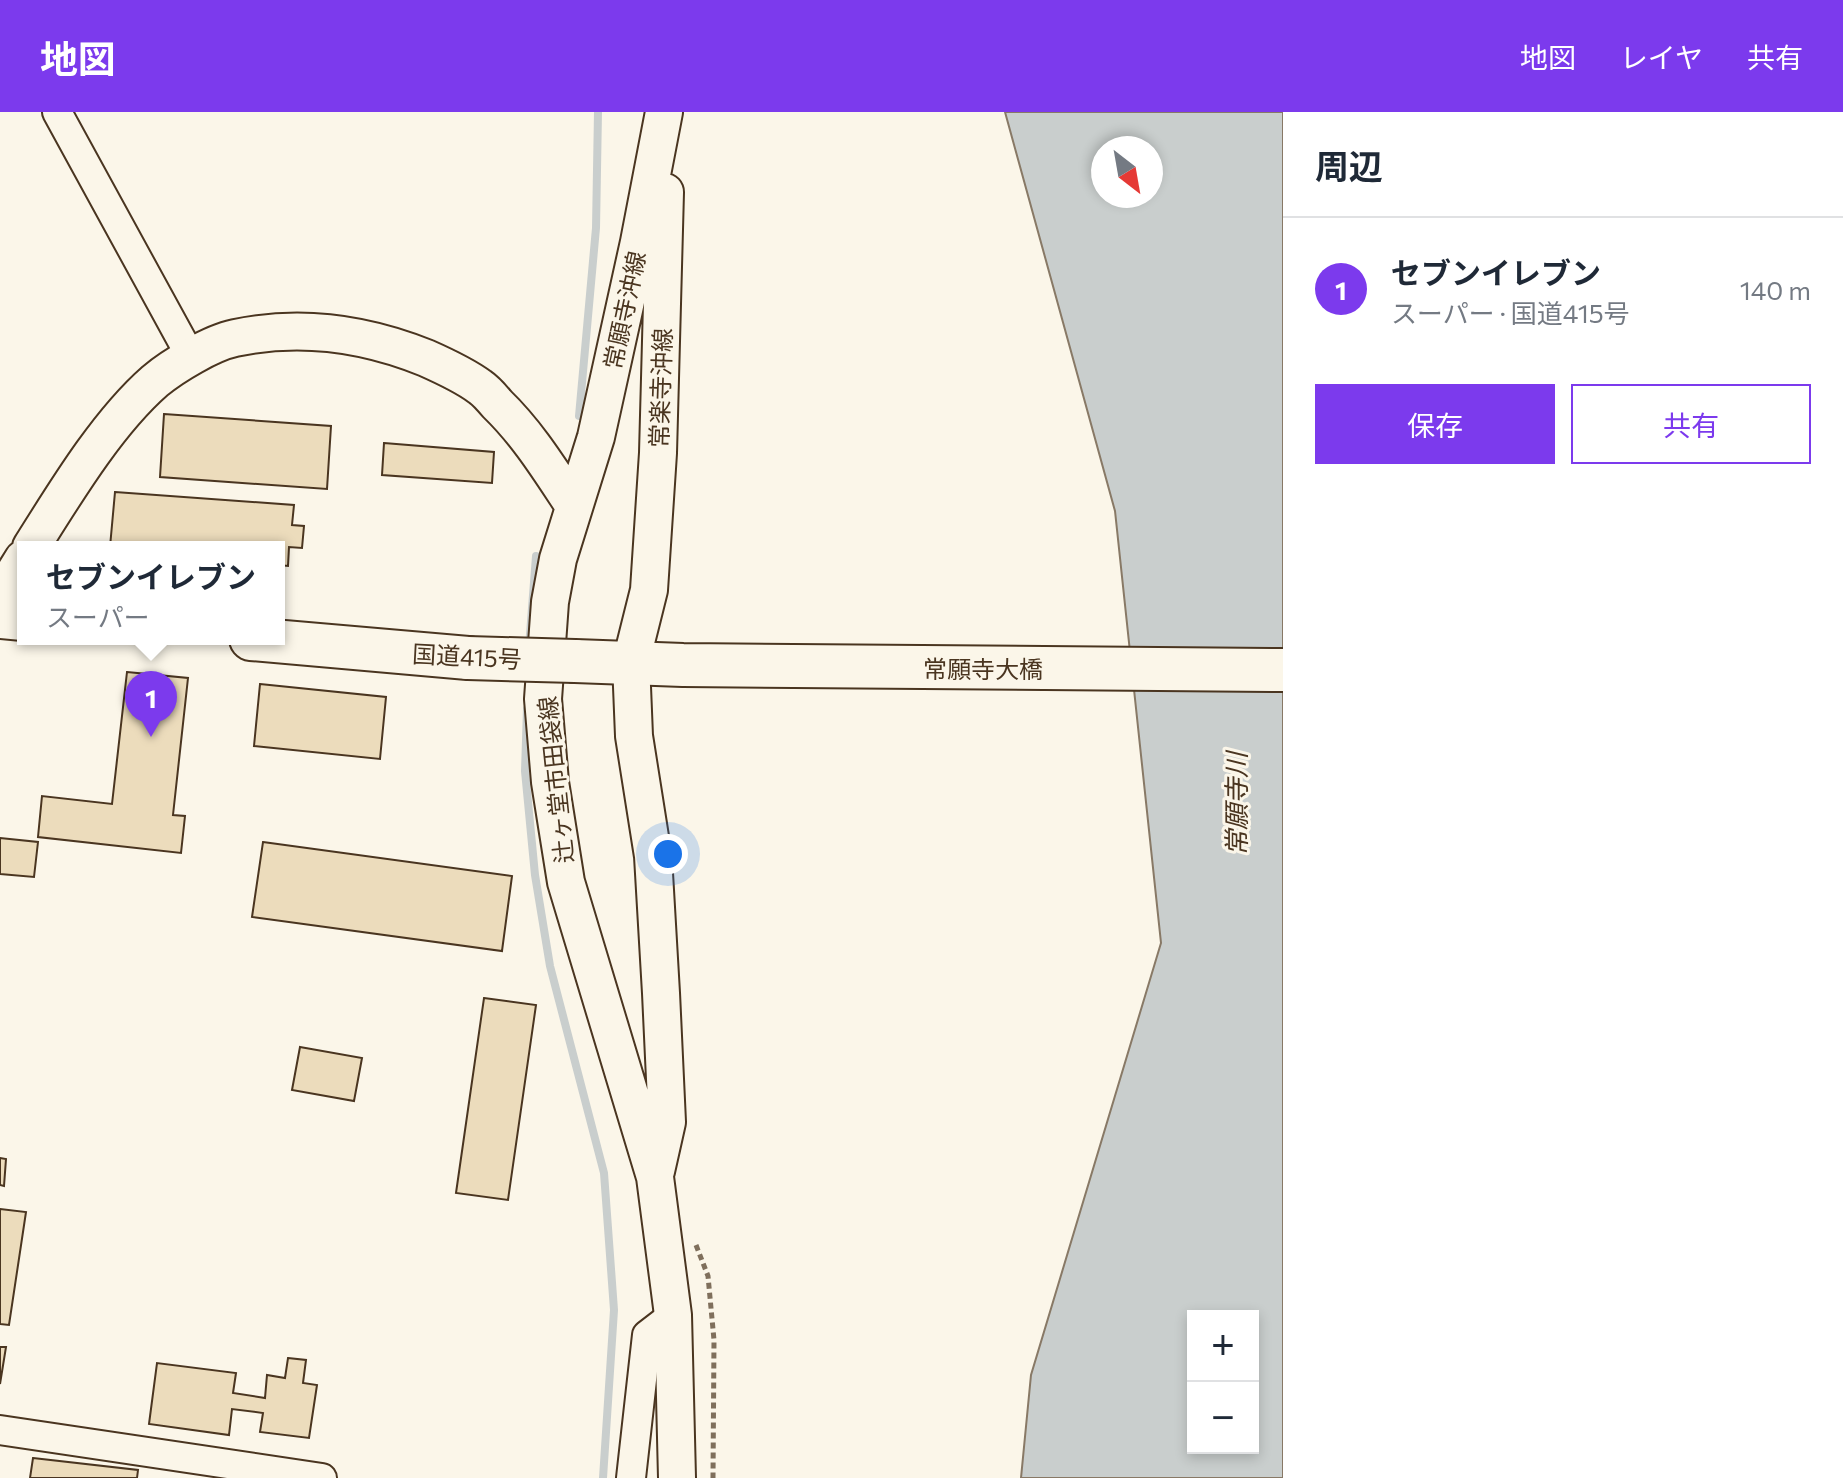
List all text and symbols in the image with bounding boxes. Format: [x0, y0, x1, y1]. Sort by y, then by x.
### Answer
text: 地図 [40, 34, 116, 81]
text: 地図 [1520, 40, 1576, 74]
text: レイヤ [1620, 40, 1703, 74]
text: 共有 [1747, 40, 1803, 74]
north arrow [1091, 136, 1163, 208]
text: 周辺 [1315, 144, 1383, 186]
street label: 常願寺沖線 [597, 248, 651, 372]
text: セブンイレブン [1391, 253, 1601, 290]
text: 1 [1335, 274, 1347, 305]
text: 140 m [1740, 274, 1811, 305]
text: スーパー · 国道415号 [1391, 297, 1630, 328]
street label: 常楽寺沖線 [643, 328, 677, 448]
button: 保存 [1315, 384, 1555, 464]
button: 共有 [1571, 384, 1811, 464]
popup [17, 541, 285, 645]
text: セブンイレブン [46, 557, 256, 594]
text: スーパー [46, 601, 150, 632]
street label: 国道415号 [411, 639, 523, 673]
street label: 常願寺大橋 [923, 654, 1043, 683]
pin: 1 [125, 671, 177, 737]
street label: 辻ヶ堂市田袋線 [532, 695, 578, 865]
water label: 常願寺川 [1220, 749, 1251, 856]
your location [648, 834, 688, 874]
map controls [1187, 1310, 1259, 1454]
button: + [1187, 1310, 1259, 1382]
button: − [1187, 1382, 1259, 1454]

